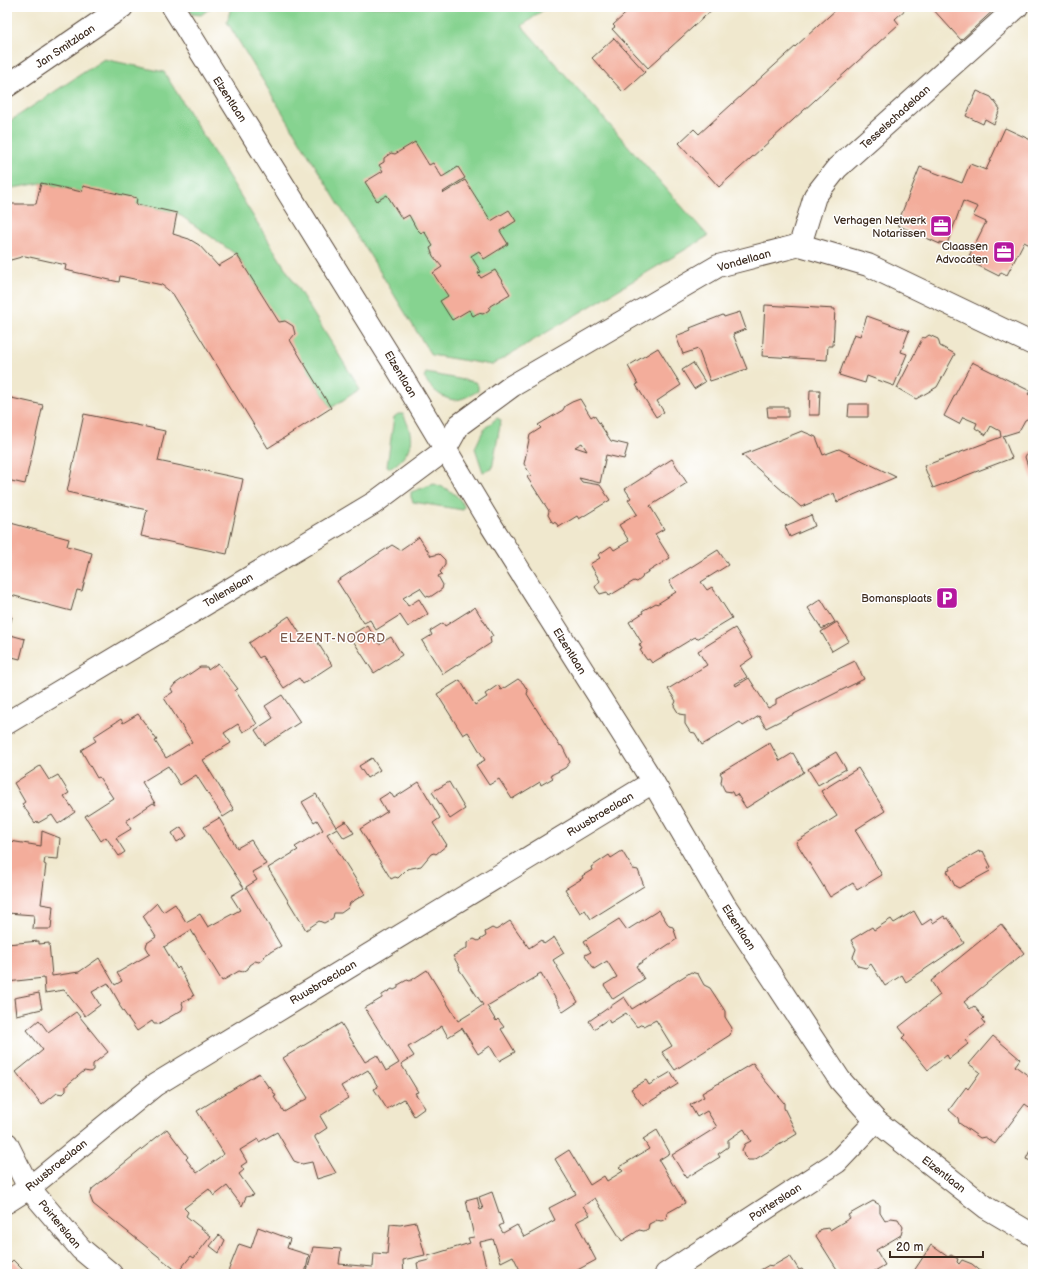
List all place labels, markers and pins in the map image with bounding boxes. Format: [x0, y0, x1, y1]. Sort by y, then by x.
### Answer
office icon: Verhagen Netwerk Notarissen [928, 213, 954, 239]
place label: Verhagen Netwerk Notarissen [834, 214, 927, 240]
office icon: Claassen Advocaten [991, 239, 1017, 265]
place label: Claassen Advocaten [936, 240, 988, 266]
parking icon: Bomansplaats [934, 585, 960, 611]
place label: Bomansplaats [861, 592, 933, 605]

